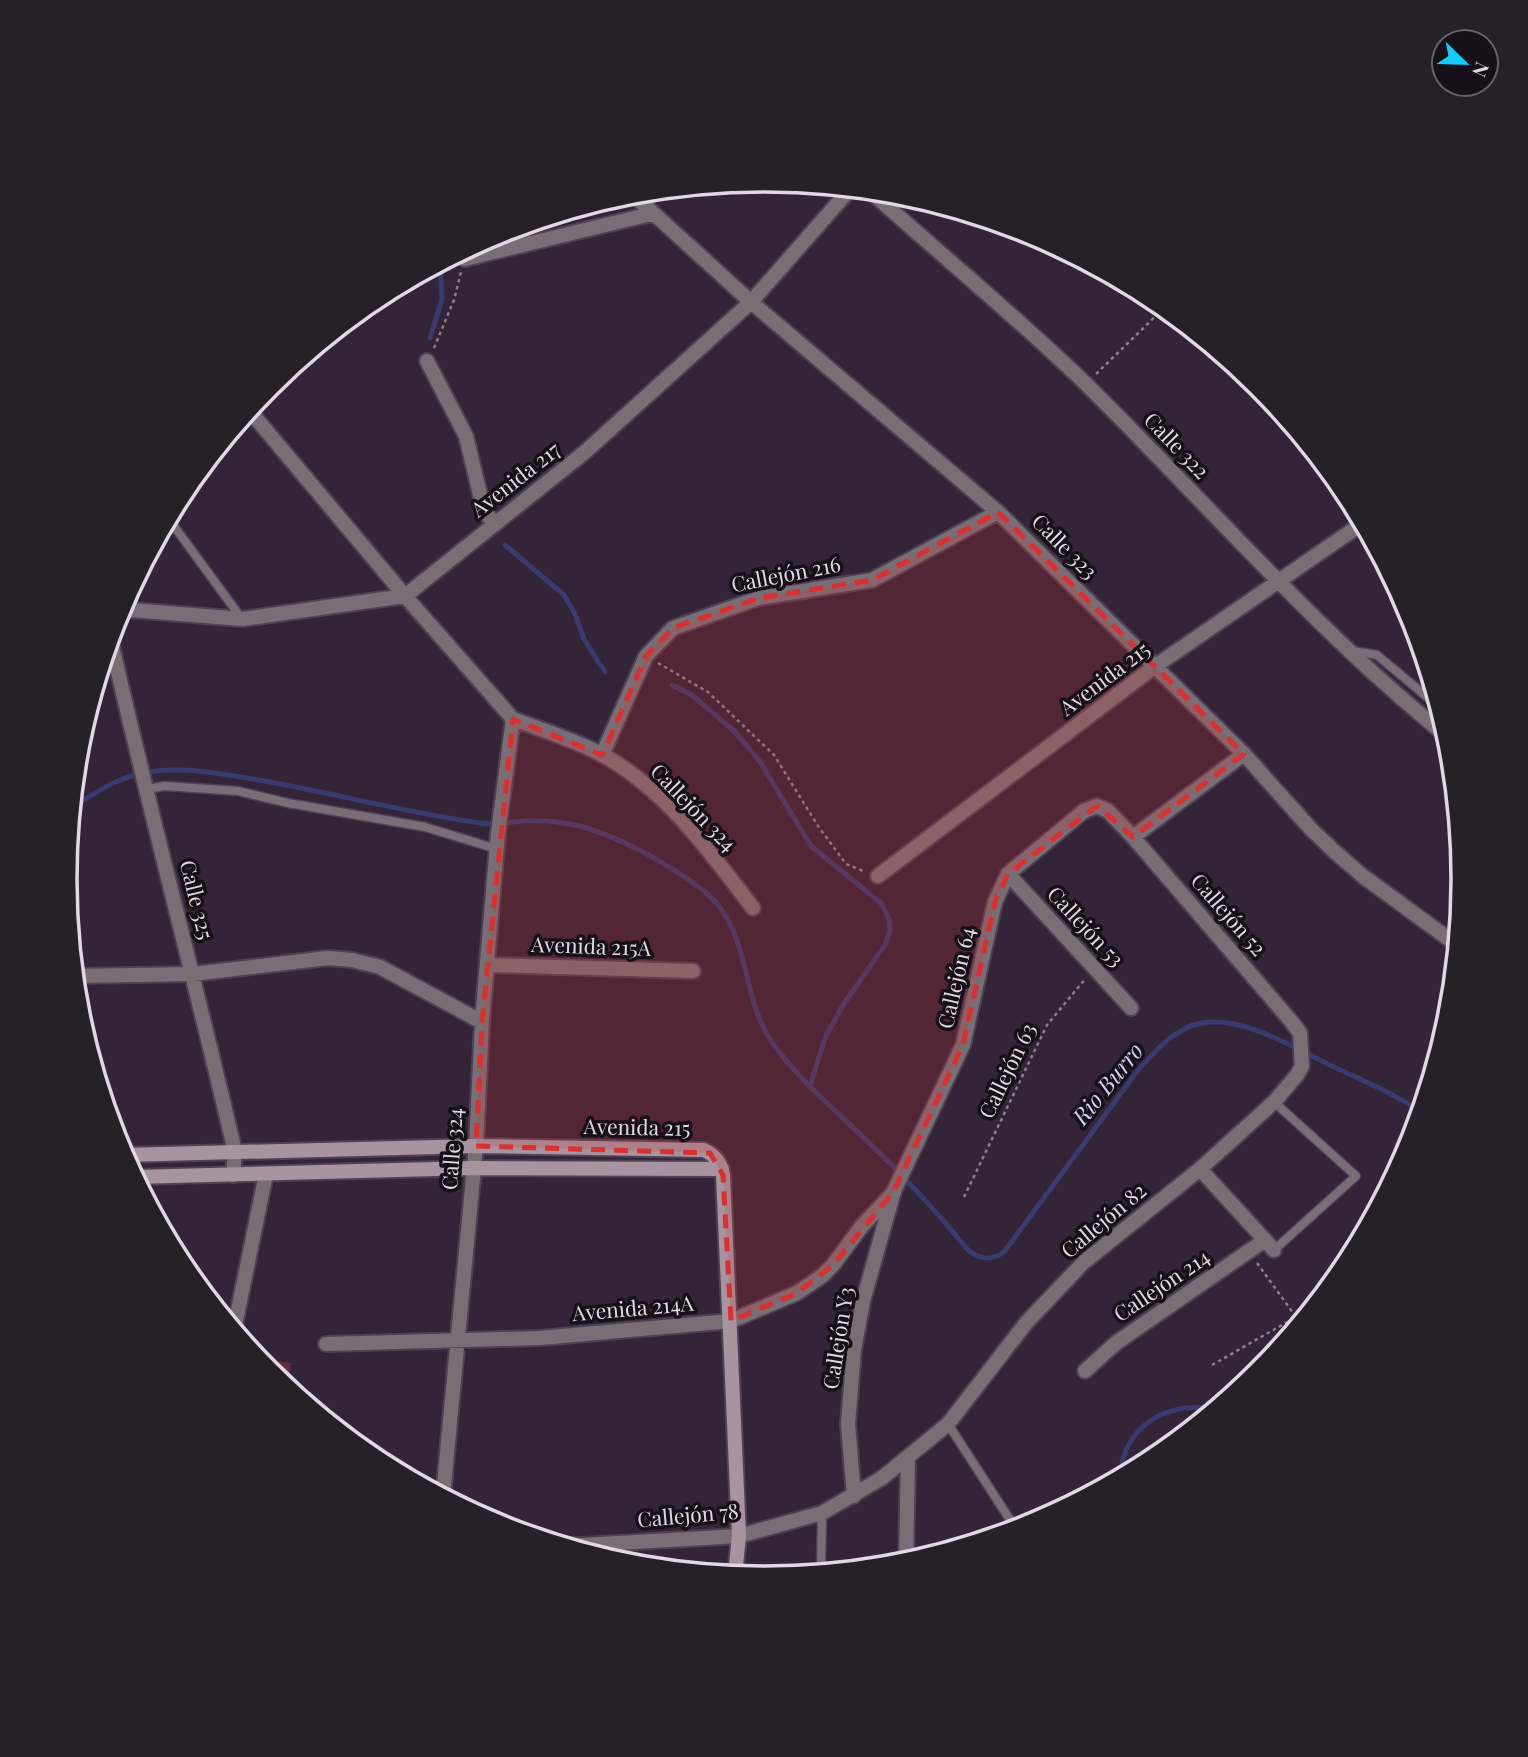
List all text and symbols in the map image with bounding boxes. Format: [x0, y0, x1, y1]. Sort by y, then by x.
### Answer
north arrow [1430, 28, 1500, 98]
text: N [1467, 59, 1496, 82]
street label: Calle 322 [1139, 405, 1216, 484]
street label: Avenida 217 [463, 434, 566, 523]
street label: Calle 323 [1027, 507, 1104, 584]
street label: Callejón 216 [729, 549, 843, 597]
street label: Avenida 215 [1052, 634, 1155, 721]
street label: Callejón 324 [645, 757, 743, 857]
street label: Calle 325 [175, 857, 221, 942]
street label: Callejón 52 [1186, 866, 1273, 961]
street label: Callejón 53 [1042, 879, 1131, 972]
street label: Callejón 64 [930, 924, 980, 1031]
street label: Avenida 215A [530, 929, 652, 961]
street label: Callejón 63 [971, 1018, 1041, 1122]
water label: Rio Burro [1064, 1036, 1149, 1131]
street label: Calle 324 [434, 1107, 468, 1191]
street label: Avenida 215 [583, 1111, 691, 1141]
street label: Callejón 82 [1054, 1176, 1151, 1263]
street label: Callejón 214 [1107, 1242, 1214, 1327]
street label: Callejón Y3 [815, 1284, 859, 1391]
street label: Avenida 214A [570, 1288, 695, 1326]
street label: Callejón 78 [636, 1496, 740, 1532]

